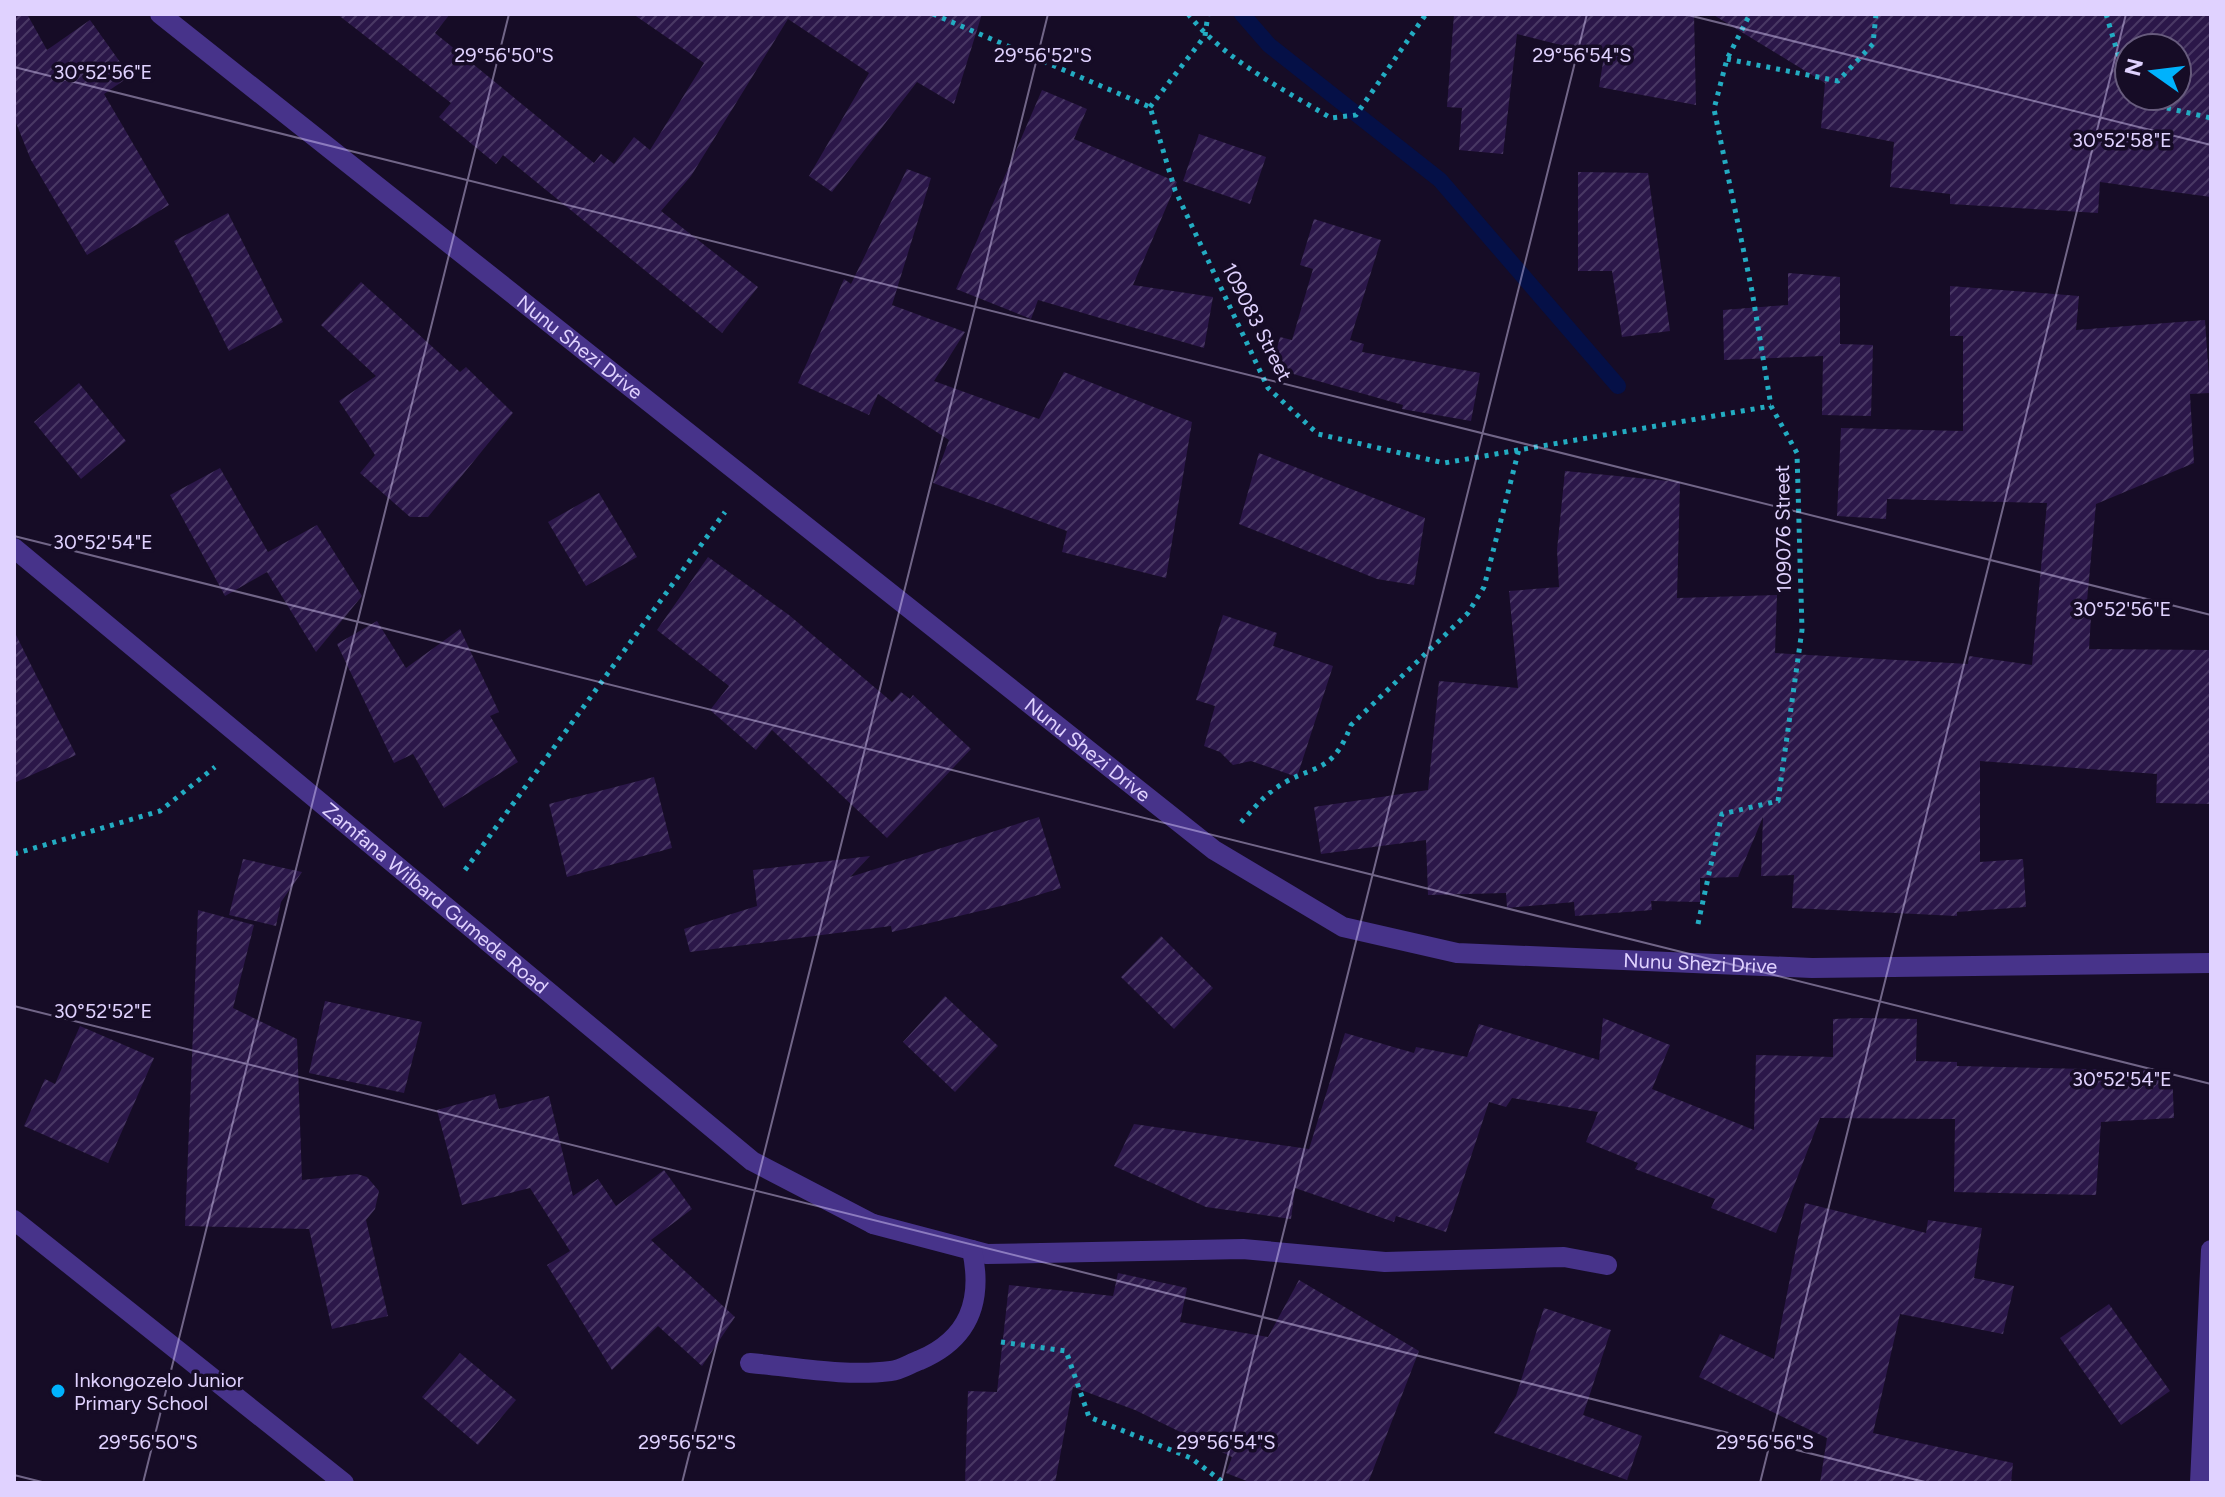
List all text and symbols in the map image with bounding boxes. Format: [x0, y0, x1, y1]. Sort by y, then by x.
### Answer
north arrow [2113, 32, 2193, 112]
text: 29°56'50"S [454, 43, 554, 67]
text: 29°56'52"S [994, 43, 1092, 67]
text: 29°56'54"S [1532, 43, 1632, 67]
text: N [2119, 56, 2149, 79]
text: 30°52'56"E [54, 60, 152, 84]
text: 30°52'58"E [2072, 128, 2172, 152]
street label: 109083 Street [1217, 259, 1297, 385]
street label: Nunu Shezi Drive [512, 290, 648, 404]
street label: 109076 Street [1770, 465, 1796, 593]
text: 30°52'54"E [53, 530, 153, 554]
text: 30°52'56"E [2073, 597, 2171, 621]
street label: Nunu Shezi Drive [1020, 693, 1155, 807]
street label: Zamfana Wilbard Gumede Road [318, 798, 553, 999]
street label: Nunu Shezi Drive [1623, 948, 1778, 979]
text: 30°52'52"E [54, 999, 152, 1023]
text: 30°52'54"E [2072, 1067, 2172, 1091]
place label: Inkongozelo Junior Primary School [74, 1368, 244, 1415]
marker: Inkongozelo Junior Primary School [49, 1382, 67, 1400]
text: 29°56'50"S [98, 1430, 198, 1454]
text: 29°56'52"S [638, 1430, 736, 1454]
text: 29°56'54"S [1176, 1430, 1276, 1454]
text: 29°56'56"S [1716, 1430, 1814, 1454]

